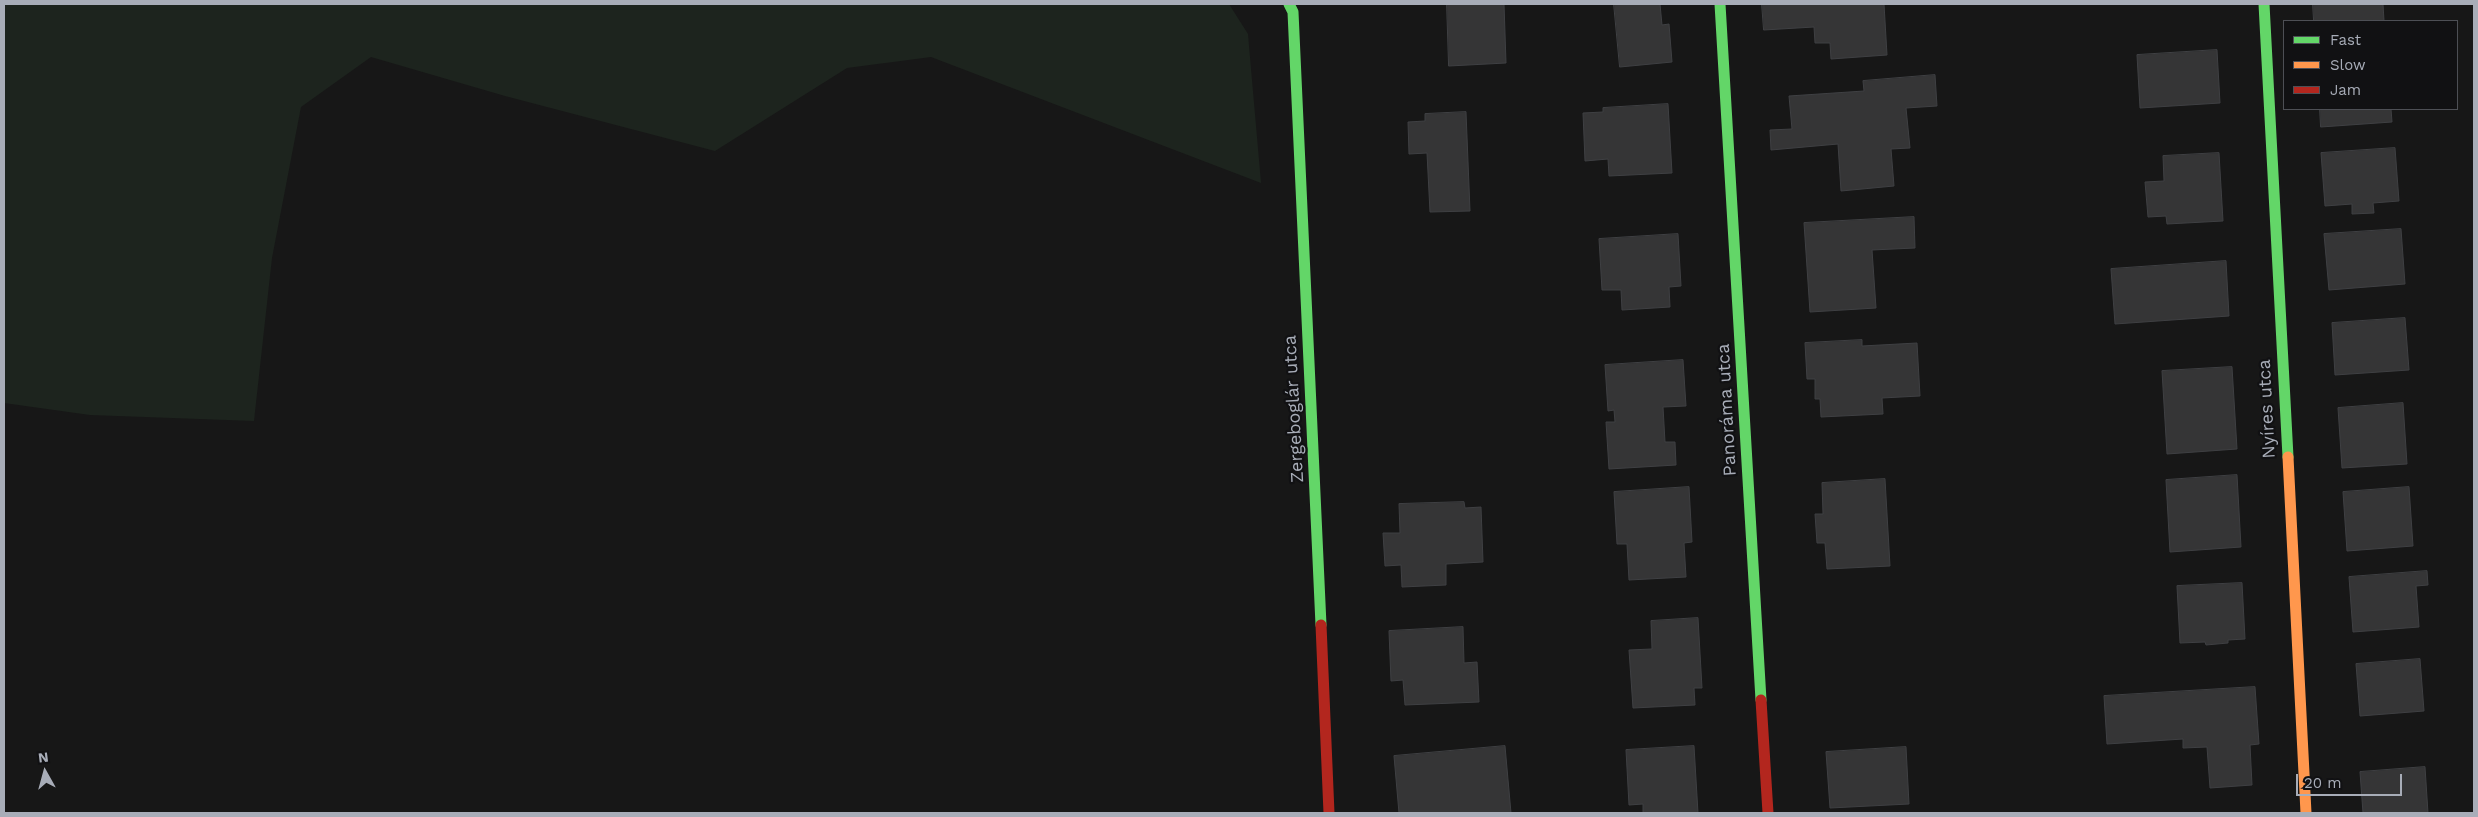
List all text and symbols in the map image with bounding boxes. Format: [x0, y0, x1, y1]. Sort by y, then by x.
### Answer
legend [2283, 20, 2458, 110]
text: Fast [2330, 31, 2361, 49]
text: Slow [2330, 56, 2366, 74]
text: Jam [2330, 81, 2361, 99]
street label: Zergeboglár utca [1279, 335, 1309, 483]
street label: Panoráma utca [1713, 343, 1741, 477]
street label: Nyíres utca [2254, 359, 2280, 459]
north arrow [20, 747, 70, 797]
text: N [37, 749, 49, 766]
scale bar [2298, 764, 2404, 796]
text: 20 m [2304, 774, 2342, 792]

